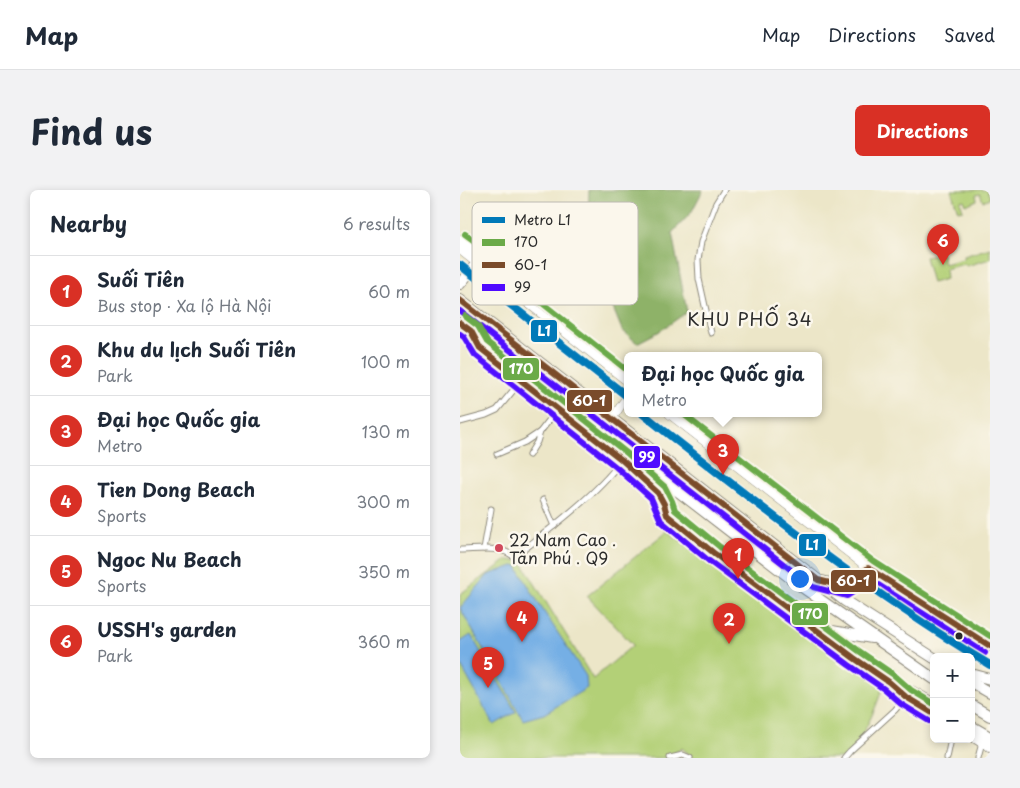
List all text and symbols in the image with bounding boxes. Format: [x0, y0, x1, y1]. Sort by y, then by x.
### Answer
text: Map [25, 17, 78, 53]
text: Map [762, 21, 800, 48]
text: Directions [828, 21, 916, 48]
text: Saved [944, 21, 995, 48]
text: Find us [30, 104, 152, 157]
button: Directions [855, 105, 990, 156]
legend [472, 202, 638, 305]
text: Nearby [50, 207, 127, 239]
text: Metro L1 [514, 209, 571, 230]
text: 6 results [343, 211, 410, 235]
pin: 6 [927, 224, 959, 265]
text: 170 [514, 231, 538, 252]
text: 60-1 [514, 254, 547, 275]
text: Suối Tiên [97, 265, 184, 293]
text: 99 [514, 276, 531, 297]
text: 1 [62, 279, 70, 303]
text: 60 m [368, 279, 410, 303]
text: Bus stop · Xa lộ Hà Nội [97, 293, 272, 317]
district label: KHU PHỐ 34 [687, 304, 813, 332]
line badge: L1 [530, 319, 558, 343]
text: L1 [537, 320, 551, 341]
text: Khu du lịch Suối Tiên [97, 335, 296, 363]
text: 2 [60, 349, 72, 373]
text: 100 m [361, 349, 410, 373]
popup [624, 352, 822, 417]
line badge: 170 [502, 357, 540, 381]
text: 170 [509, 358, 533, 379]
text: Đại học Quốc gia [641, 359, 805, 387]
text: Park [97, 363, 133, 387]
text: Metro [641, 387, 687, 411]
line badge: 60-1 [566, 389, 613, 413]
text: 60-1 [572, 390, 606, 411]
text: Đại học Quốc gia [97, 405, 260, 433]
text: 3 [61, 419, 71, 443]
text: 130 m [362, 419, 410, 443]
text: Metro [97, 433, 142, 457]
pin: 3 [707, 434, 739, 475]
line badge: 99 [633, 445, 661, 469]
text: 99 [639, 446, 656, 467]
text: Tien Dong Beach [97, 475, 255, 503]
text: 4 [61, 489, 71, 513]
text: 300 m [356, 489, 410, 513]
text: Sports [97, 503, 146, 527]
place label: 22 Nam Cao . Tân Phú . Q9 [509, 527, 616, 569]
line badge: L1 [798, 533, 827, 557]
text: L1 [805, 534, 819, 555]
pin: 1 [722, 538, 754, 579]
marker: 22 Nam Cao . Tân Phú . Q9 [493, 542, 505, 554]
text: Ngoc Nu Beach [97, 545, 242, 573]
text: 5 [61, 559, 71, 583]
text: 350 m [358, 559, 410, 583]
your location [787, 566, 813, 592]
line badge: 60-1 [830, 569, 877, 593]
text: 60-1 [836, 570, 870, 591]
text: Sports [97, 573, 146, 597]
pin: 4 [506, 601, 538, 642]
line badge: 170 [791, 602, 829, 626]
pin: 2 [713, 603, 745, 644]
text: 170 [798, 603, 822, 624]
text: USSH's garden [97, 615, 237, 643]
text: 6 [60, 629, 72, 653]
text: 360 m [358, 629, 410, 653]
unlabelled marker [954, 631, 964, 641]
text: Park [97, 643, 133, 667]
pin: 5 [472, 647, 504, 688]
map controls [930, 653, 975, 743]
button: + [930, 653, 975, 698]
button: − [930, 698, 975, 743]

